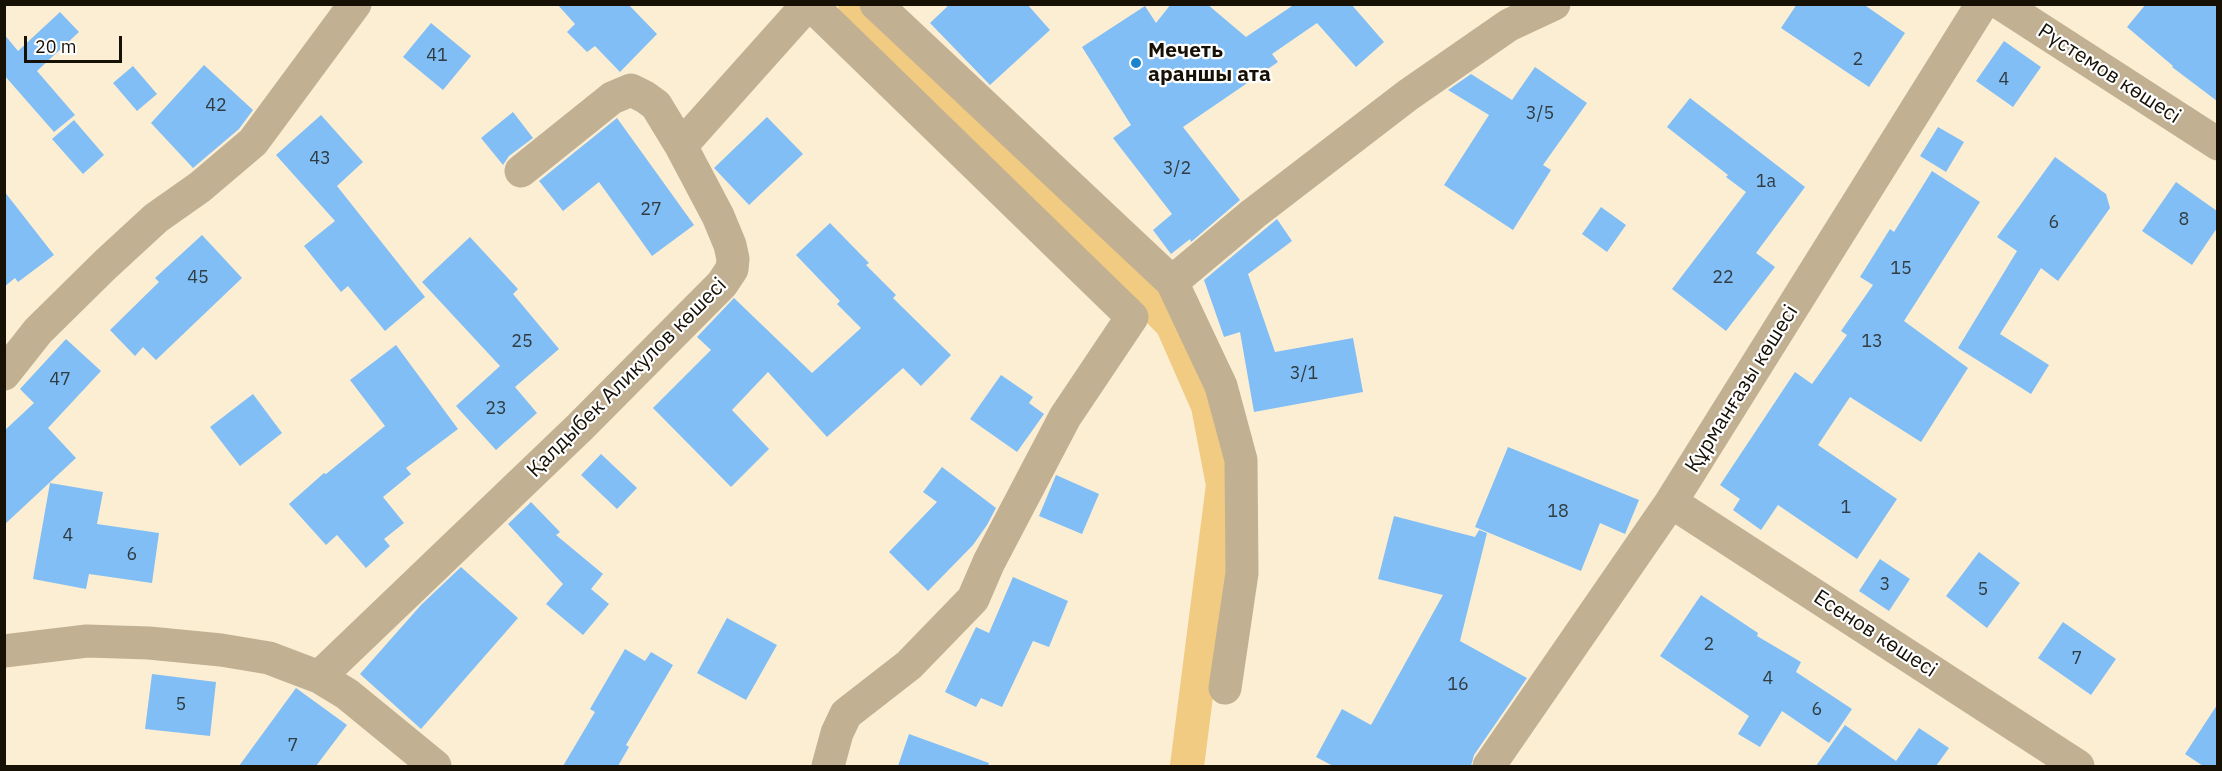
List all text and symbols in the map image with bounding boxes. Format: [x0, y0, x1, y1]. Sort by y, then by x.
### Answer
street label: Рүстемов көшесі [2033, 19, 2185, 129]
scale bar [27, 24, 124, 62]
text: 20 m [35, 35, 77, 58]
place label: Мечеть араншы ата [1148, 38, 1271, 88]
house number: 41 [426, 45, 448, 67]
house number: 2 [1853, 49, 1863, 71]
marker: Мечеть араншы ата [1129, 56, 1143, 70]
house number: 4 [1999, 69, 2009, 91]
house number: 42 [205, 95, 227, 117]
house number: 3/5 [1526, 103, 1554, 125]
house number: 43 [309, 148, 331, 170]
house number: 3/2 [1163, 158, 1191, 180]
house number: 1а [1756, 171, 1776, 193]
house number: 27 [640, 199, 662, 221]
house number: 8 [2179, 209, 2189, 231]
house number: 6 [2049, 212, 2059, 234]
house number: 15 [1890, 258, 1912, 280]
house number: 45 [187, 267, 209, 289]
house number: 22 [1712, 267, 1734, 289]
street label: Қалдыбек Аликулов көшесі [522, 273, 732, 483]
street label: Құрманғазы көшесі [1680, 301, 1804, 477]
house number: 25 [511, 331, 533, 353]
house number: 13 [1861, 331, 1883, 353]
house number: 3/1 [1290, 363, 1318, 385]
house number: 47 [49, 369, 71, 391]
house number: 23 [485, 398, 507, 420]
house number: 1 [1841, 497, 1851, 519]
house number: 18 [1547, 501, 1569, 523]
house number: 4 [63, 525, 73, 547]
house number: 6 [127, 544, 137, 566]
house number: 3 [1880, 574, 1890, 596]
house number: 5 [1978, 579, 1988, 601]
street label: Есенов көшесі [1809, 585, 1941, 683]
house number: 2 [1704, 634, 1714, 656]
house number: 7 [2072, 648, 2082, 670]
house number: 4 [1763, 668, 1773, 690]
house number: 16 [1447, 674, 1469, 696]
house number: 5 [176, 694, 186, 716]
house number: 6 [1812, 699, 1822, 721]
house number: 7 [288, 735, 298, 757]

